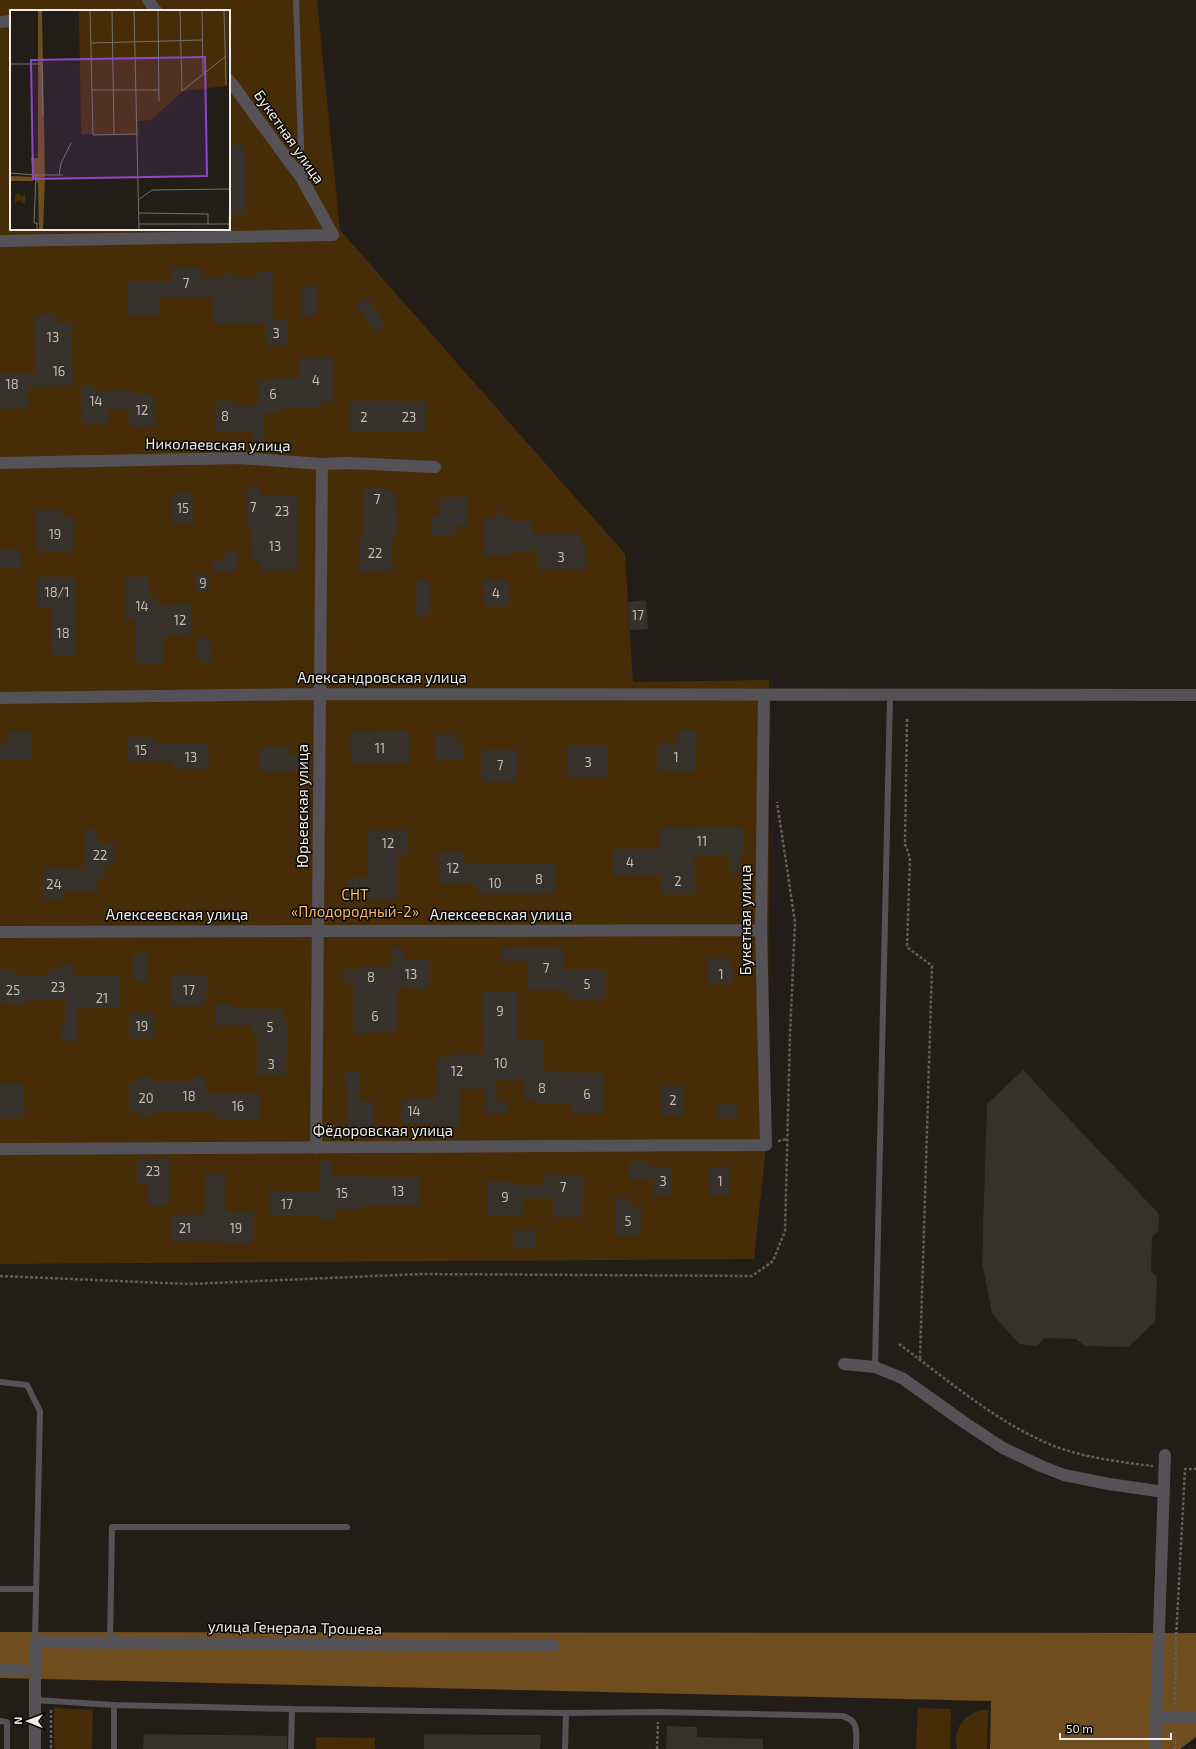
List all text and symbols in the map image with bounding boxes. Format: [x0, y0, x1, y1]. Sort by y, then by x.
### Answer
inset map [10, 10, 230, 230]
street label: Букетная улица [250, 86, 329, 187]
house number: 7 [183, 275, 190, 291]
house number: 3 [272, 325, 280, 341]
house number: 13 [47, 329, 59, 345]
house number: 16 [53, 363, 65, 379]
house number: 4 [312, 372, 320, 388]
house number: 18 [5, 376, 19, 392]
house number: 6 [269, 386, 277, 402]
house number: 14 [89, 393, 103, 409]
house number: 12 [136, 402, 148, 418]
house number: 8 [221, 408, 229, 424]
house number: 2 [360, 409, 368, 425]
house number: 23 [402, 409, 416, 425]
street label: Николаевская улица [145, 434, 291, 455]
house number: 7 [374, 491, 381, 507]
house number: 7 [250, 499, 257, 515]
house number: 15 [177, 500, 189, 516]
house number: 23 [275, 503, 289, 519]
house number: 19 [49, 526, 61, 542]
house number: 13 [269, 538, 281, 554]
house number: 22 [368, 545, 382, 561]
house number: 3 [557, 549, 565, 565]
house number: 9 [199, 575, 207, 591]
house number: 18/1 [45, 584, 69, 600]
house number: 4 [492, 585, 500, 601]
house number: 14 [135, 598, 149, 614]
house number: 17 [632, 607, 644, 623]
house number: 12 [174, 612, 186, 628]
house number: 18 [56, 625, 70, 641]
street label: Александровская улица [297, 668, 467, 687]
house number: 11 [375, 740, 385, 756]
house number: 15 [135, 742, 147, 758]
street label: Юрьевская улица [293, 744, 312, 868]
house number: 13 [185, 749, 197, 765]
house number: 1 [673, 749, 679, 765]
house number: 3 [584, 754, 592, 770]
house number: 7 [497, 757, 504, 773]
house number: 11 [697, 833, 707, 849]
house number: 12 [382, 835, 394, 851]
house number: 22 [93, 847, 107, 863]
house number: 4 [626, 854, 634, 870]
house number: 12 [447, 860, 459, 876]
street label: Букетная улица [736, 865, 755, 975]
house number: 8 [535, 871, 543, 887]
house number: 2 [674, 873, 682, 889]
house number: 10 [488, 875, 502, 891]
house number: 24 [46, 876, 62, 892]
park label: СНТ «Плодородный-2» [291, 885, 419, 920]
street label: Алексеевская улица [106, 905, 248, 924]
street label: Алексеевская улица [430, 905, 572, 924]
house number: 7 [543, 960, 550, 976]
house number: 13 [405, 966, 417, 982]
house number: 1 [718, 966, 724, 982]
house number: 8 [367, 969, 375, 985]
house number: 5 [584, 976, 591, 992]
house number: 23 [51, 979, 65, 995]
house number: 25 [6, 982, 20, 998]
house number: 17 [183, 982, 195, 998]
house number: 21 [96, 990, 108, 1006]
house number: 9 [496, 1003, 504, 1019]
house number: 6 [371, 1008, 379, 1024]
house number: 19 [136, 1018, 148, 1034]
house number: 5 [267, 1019, 274, 1035]
house number: 10 [494, 1055, 508, 1071]
house number: 3 [267, 1056, 275, 1072]
house number: 12 [451, 1063, 463, 1079]
house number: 8 [538, 1080, 546, 1096]
house number: 6 [583, 1086, 591, 1102]
house number: 18 [182, 1088, 196, 1104]
house number: 20 [138, 1090, 154, 1106]
house number: 2 [669, 1092, 677, 1108]
house number: 16 [232, 1098, 244, 1114]
house number: 14 [407, 1103, 421, 1119]
street label: Фёдоровская улица [313, 1121, 453, 1140]
house number: 23 [146, 1163, 160, 1179]
house number: 3 [659, 1173, 667, 1189]
house number: 1 [717, 1173, 723, 1189]
house number: 7 [560, 1179, 567, 1195]
house number: 13 [392, 1183, 404, 1199]
house number: 15 [336, 1185, 348, 1201]
house number: 9 [501, 1189, 509, 1205]
house number: 17 [281, 1196, 293, 1212]
house number: 5 [625, 1213, 632, 1229]
house number: 21 [179, 1220, 191, 1236]
house number: 19 [230, 1220, 242, 1236]
street label: улица Генерала Трошева [208, 1616, 382, 1639]
north arrow [8, 1701, 48, 1741]
scale bar [1060, 1715, 1171, 1741]
text: N [11, 1717, 24, 1725]
text: 50 m [1066, 1721, 1093, 1735]

